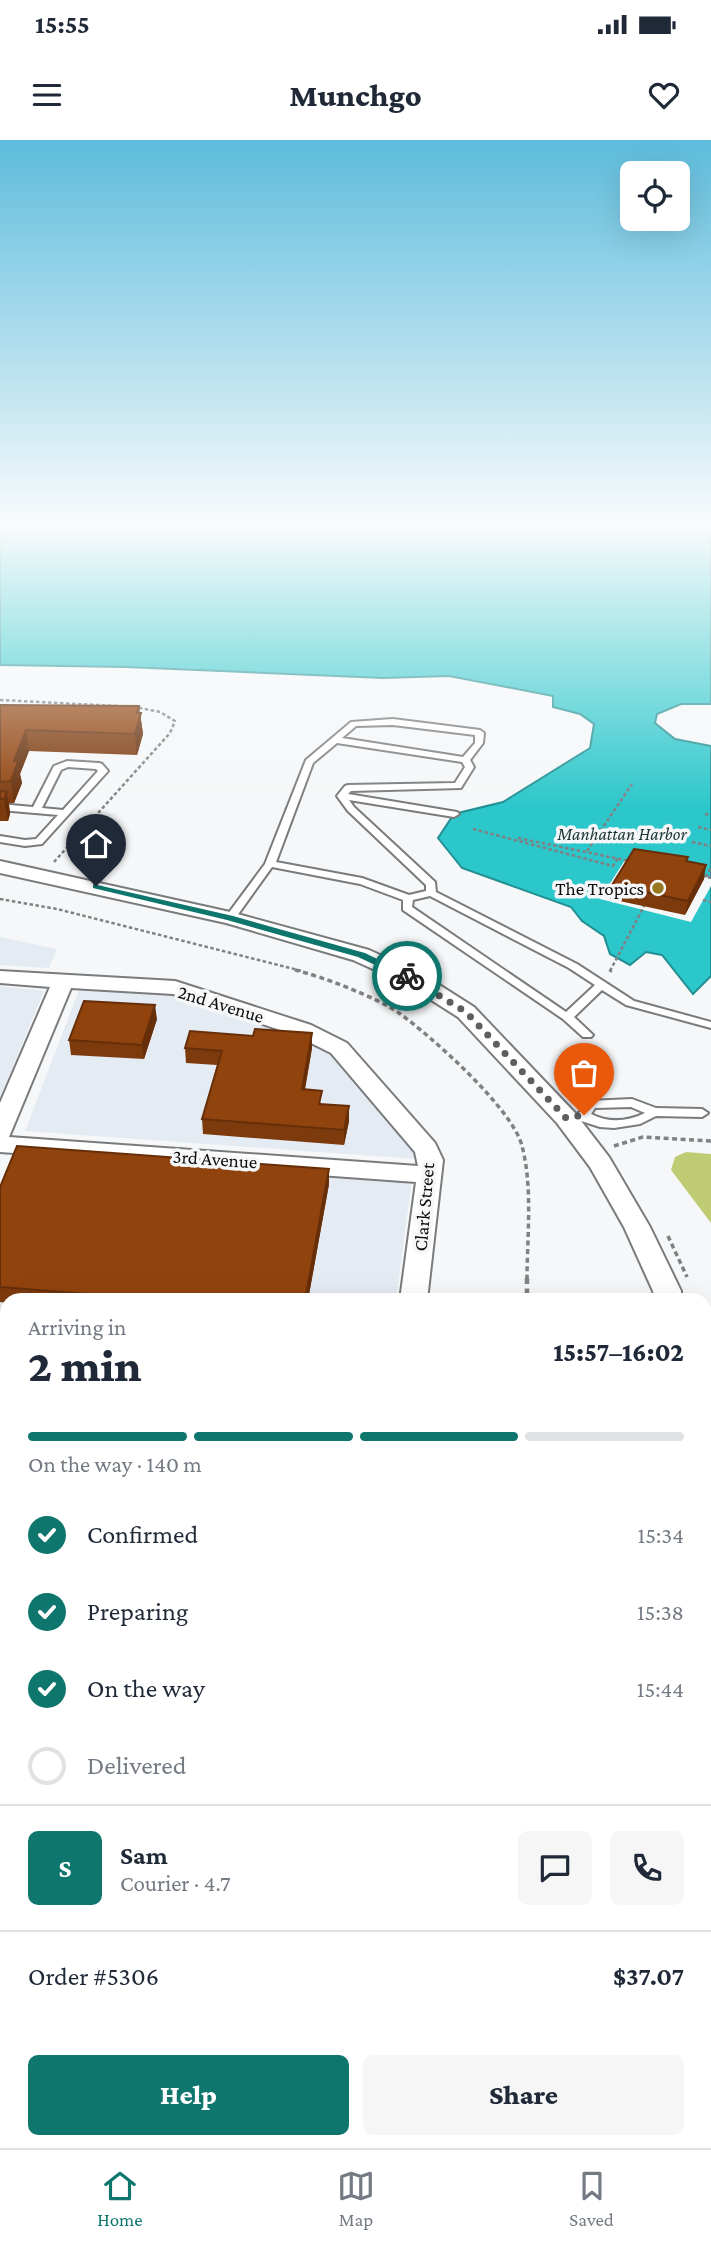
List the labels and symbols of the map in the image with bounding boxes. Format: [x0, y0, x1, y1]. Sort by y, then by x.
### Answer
pin [66, 814, 126, 886]
water label: Manhattan Harbor [556, 824, 688, 844]
place label: The Tropics [555, 878, 644, 899]
marker: The Tropics [650, 880, 666, 896]
courier [372, 941, 442, 1011]
street label: 2nd Avenue [175, 981, 267, 1027]
pin [554, 1043, 614, 1115]
street label: 3rd Avenue [172, 1146, 258, 1172]
street label: Clark Street [410, 1161, 438, 1252]

